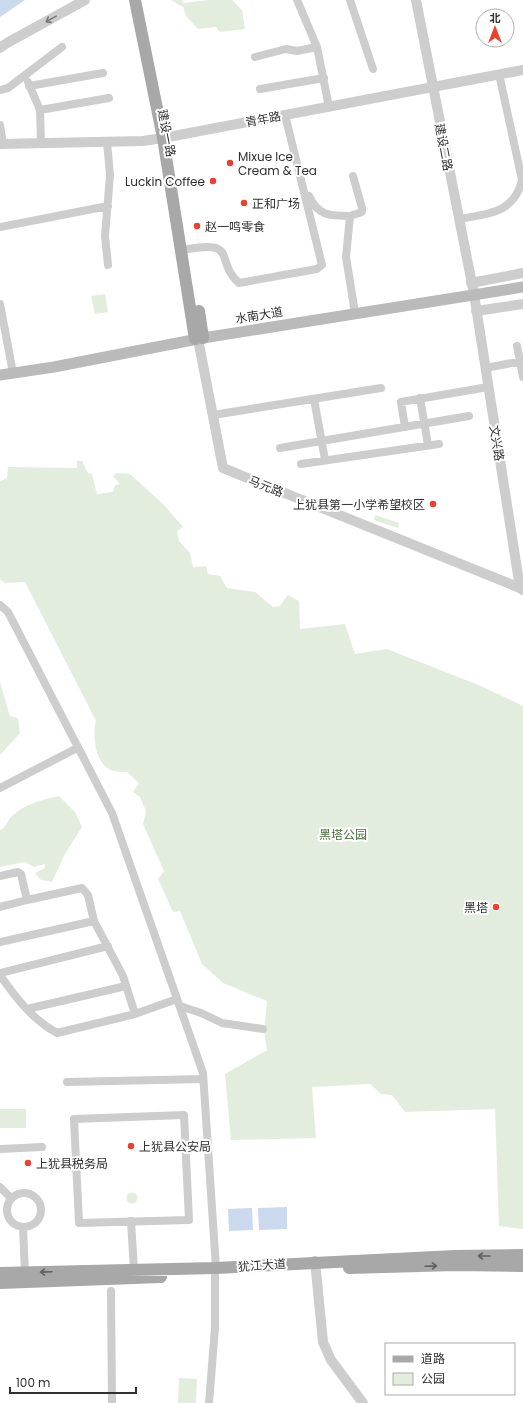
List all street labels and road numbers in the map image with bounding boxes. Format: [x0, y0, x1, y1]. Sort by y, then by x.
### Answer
street label: 青年路 [244, 107, 282, 131]
street label: 建设一路 [154, 108, 180, 158]
street label: 建设二路 [431, 122, 457, 172]
street label: 水南大道 [234, 303, 284, 327]
street label: 文兴路 [486, 424, 508, 462]
street label: 马元路 [246, 471, 286, 501]
street label: 犹江大道 [237, 1255, 287, 1275]

